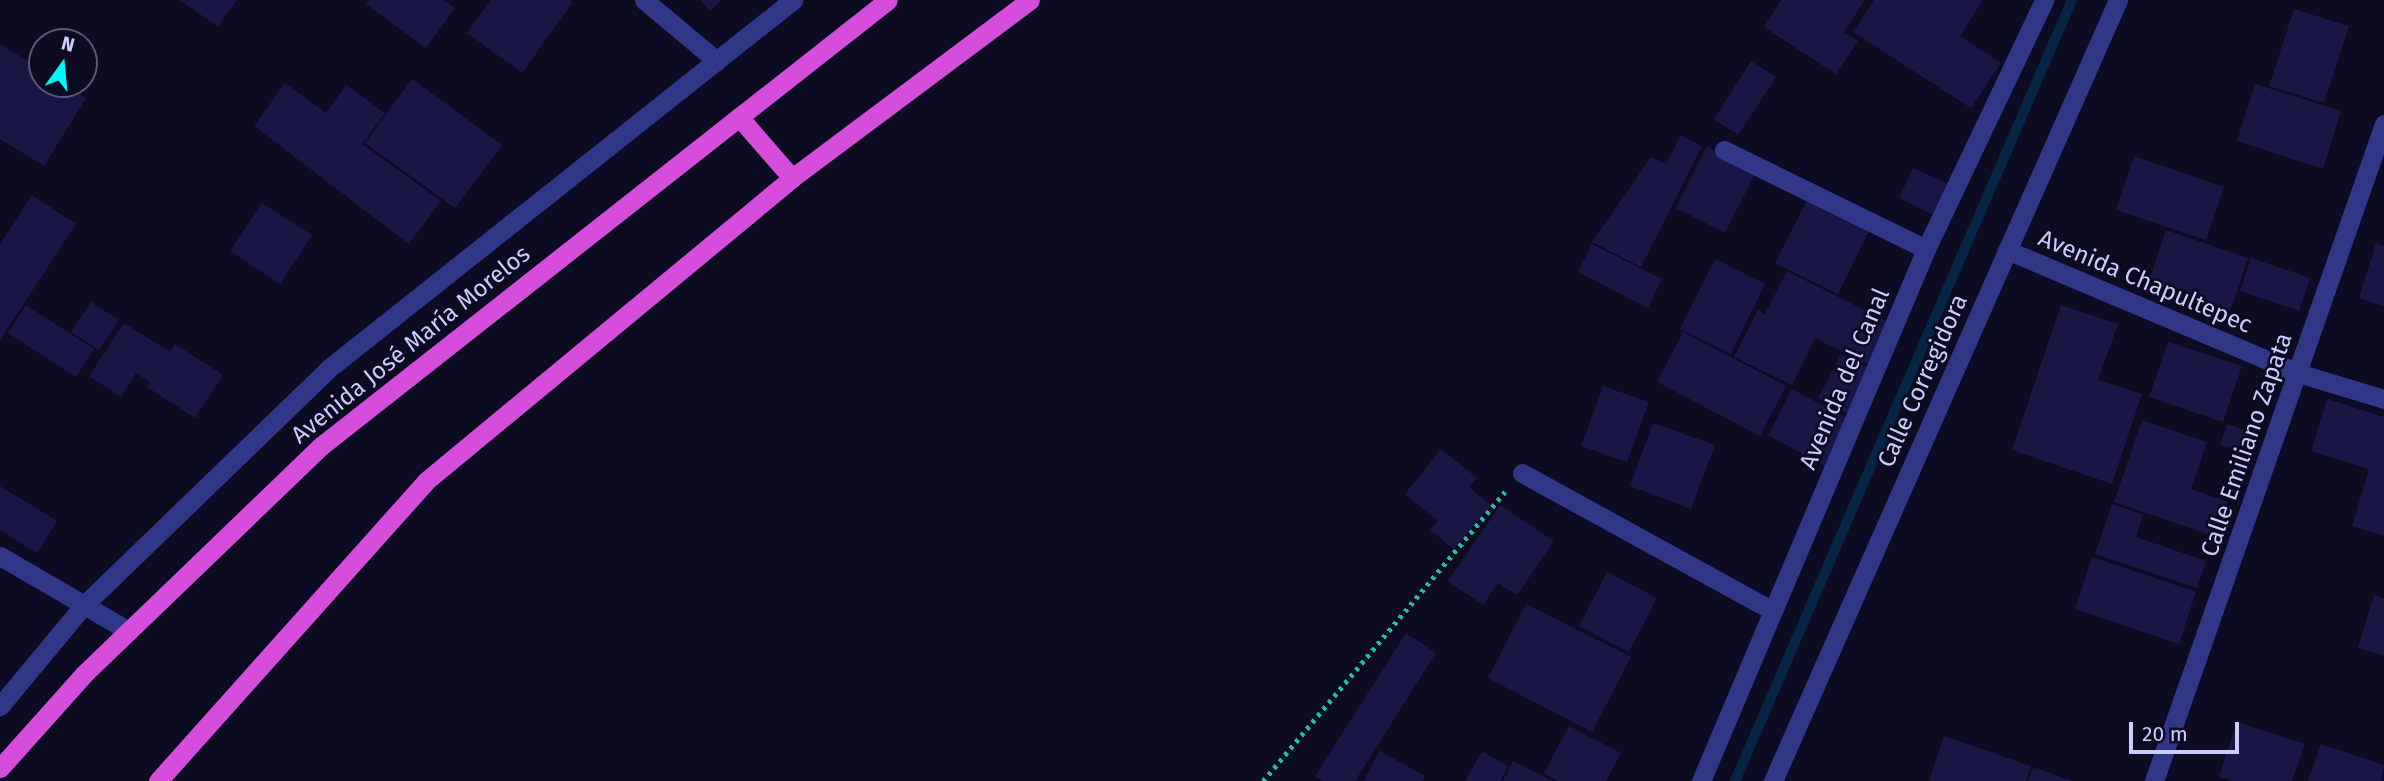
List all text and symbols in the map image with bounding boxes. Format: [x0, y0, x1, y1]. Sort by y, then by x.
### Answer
north arrow [28, 28, 98, 98]
text: N [59, 31, 77, 57]
street label: Avenida Chapultepec [2034, 224, 2256, 340]
street label: Avenida José María Morelos [286, 240, 536, 450]
street label: Avenida del Canal [1794, 284, 1896, 474]
street label: Calle Corregidora [1872, 290, 1974, 472]
street label: Calle Emiliano Zapata [2195, 329, 2299, 561]
scale bar [2132, 708, 2242, 752]
text: 20 m [2142, 721, 2188, 747]

